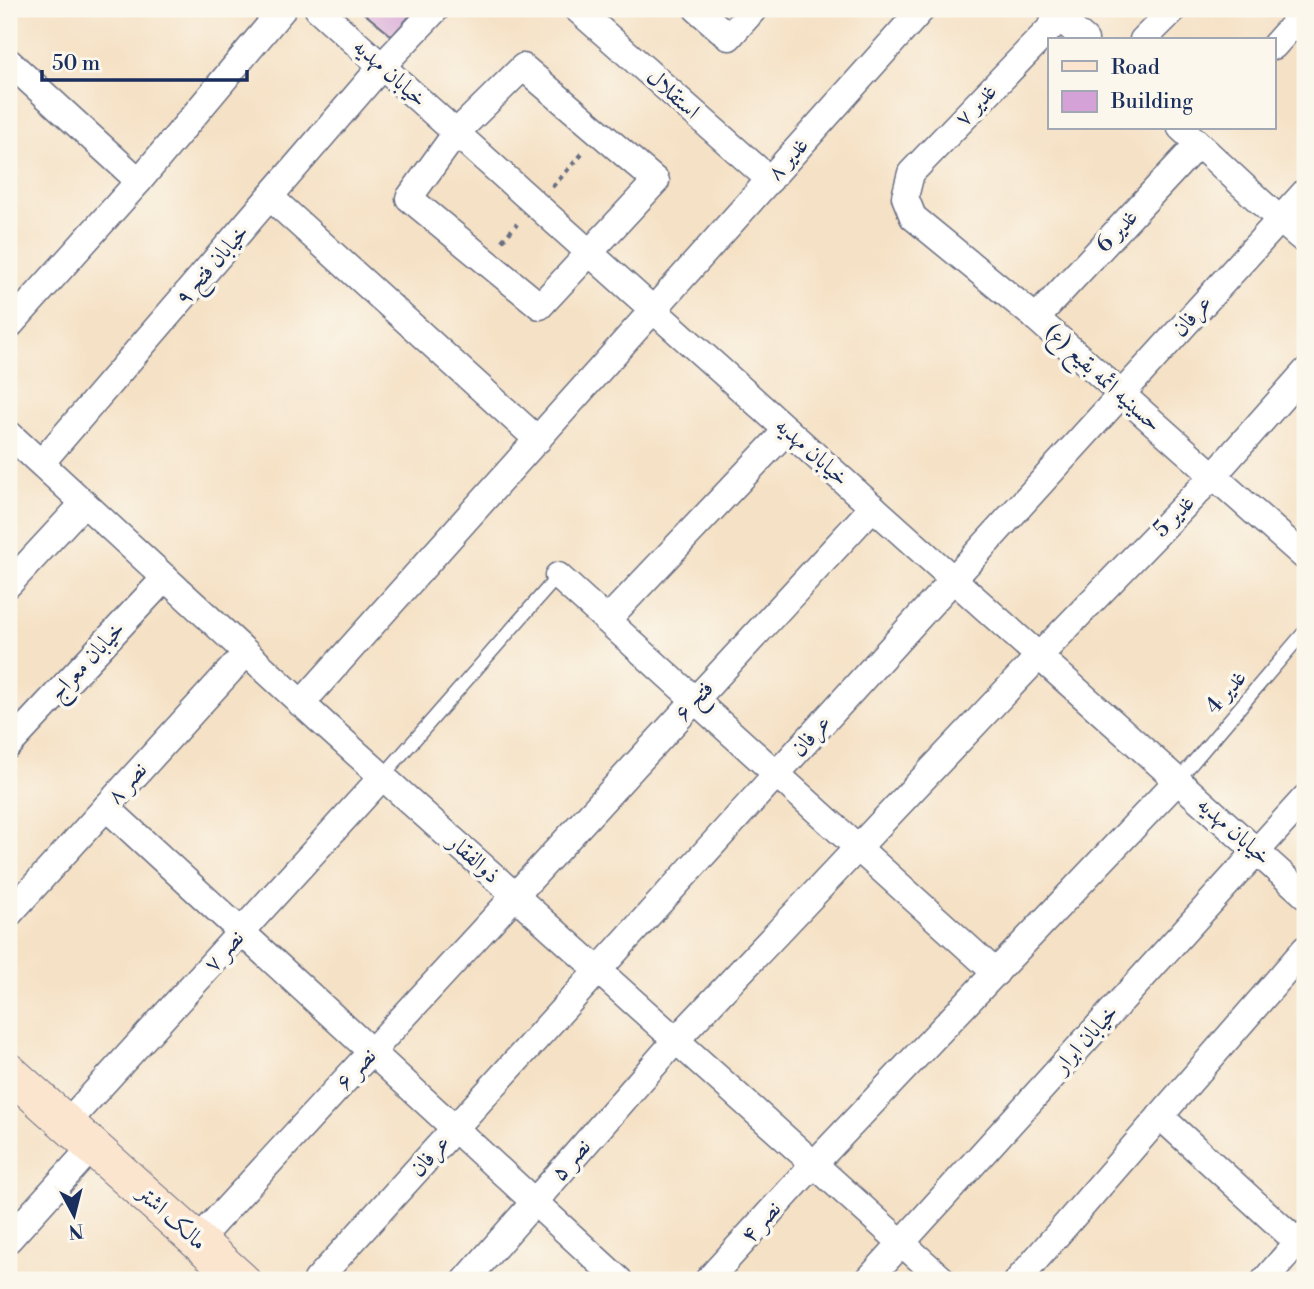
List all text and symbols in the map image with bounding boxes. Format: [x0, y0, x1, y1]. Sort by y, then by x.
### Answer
street label: خیابان مهدیه [347, 33, 433, 113]
scale bar [42, 38, 247, 82]
legend [1048, 38, 1276, 130]
text: 50 m [52, 51, 100, 77]
text: Road [1111, 55, 1160, 81]
street label: استقلال [641, 63, 705, 125]
street label: غدیر ۷ [949, 78, 1003, 132]
text: Building [1110, 89, 1193, 115]
street label: غدیر ۸ [761, 131, 815, 187]
street label: غدیر 6 [1090, 203, 1144, 259]
street label: خیابان فتح ۹ [169, 219, 259, 315]
street label: عرفان [1166, 289, 1219, 344]
street label: حسینیه ائمه بقیع (ع) [1035, 318, 1167, 442]
street label: خیابان مهدیه [769, 412, 855, 492]
street label: غدیر 5 [1147, 489, 1201, 543]
street label: خیابان معراج [43, 615, 135, 711]
street label: غدیر 4 [1199, 664, 1253, 720]
street label: فتح ۶ [668, 675, 724, 731]
street label: عرفان [785, 709, 838, 764]
street label: نصر ۸ [101, 756, 154, 811]
street label: خیابان مهدیه [1191, 791, 1277, 871]
street label: ذوالفقار [441, 827, 506, 890]
street label: نصر ۷ [198, 924, 251, 979]
street label: خیابان ابرار [1046, 999, 1124, 1081]
street label: نصر ۶ [330, 1042, 383, 1096]
street label: عرفان [404, 1129, 457, 1184]
street label: نصر ۵ [545, 1133, 598, 1188]
street label: مالک اشتر [130, 1178, 213, 1256]
north arrow [38, 1180, 108, 1250]
street label: نصر ۴ [735, 1195, 788, 1250]
text: N [67, 1218, 85, 1244]

